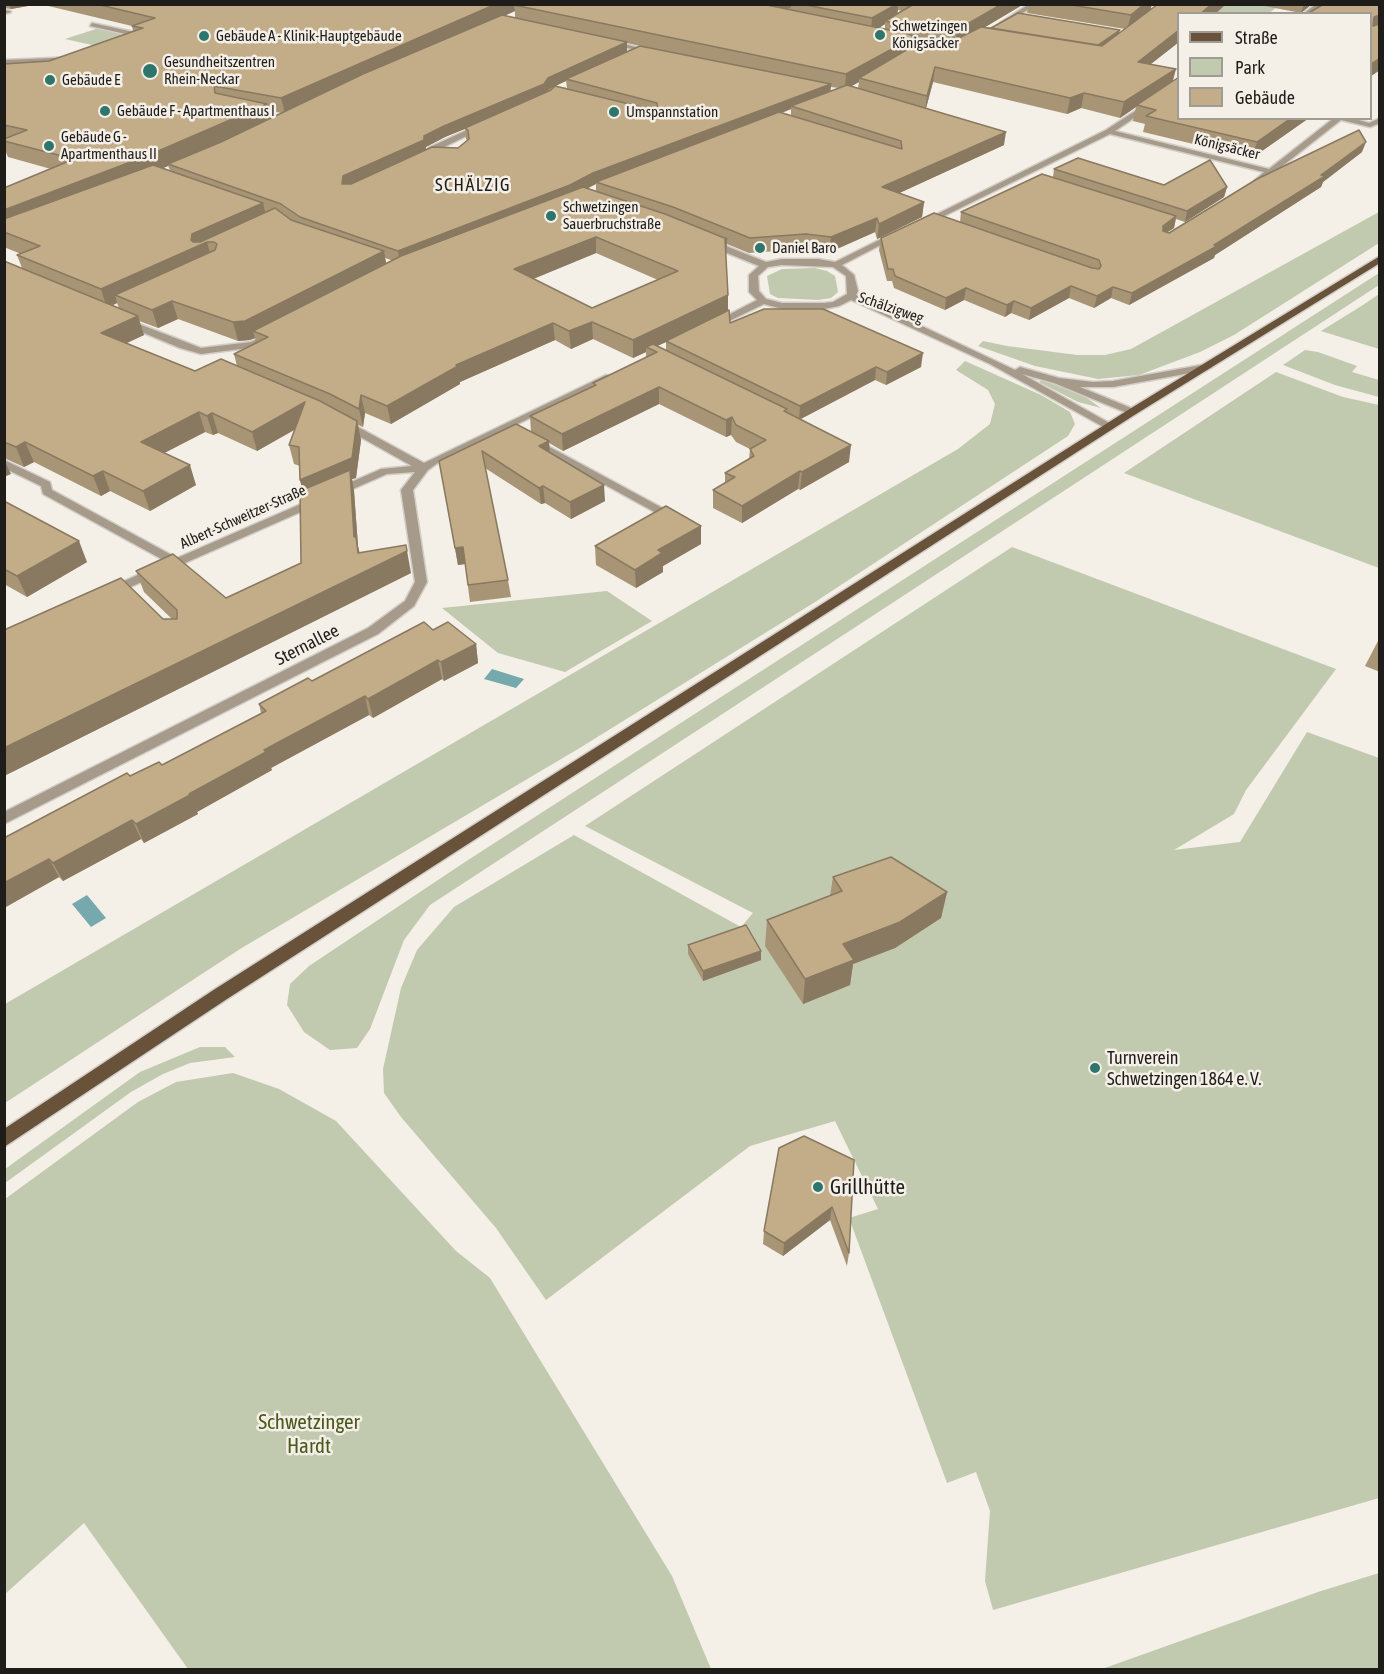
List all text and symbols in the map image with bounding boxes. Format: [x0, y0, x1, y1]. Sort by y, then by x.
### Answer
legend [1177, 12, 1372, 120]
place label: Schwetzingen Königsäcker [892, 17, 967, 52]
place label: Gebäude A - Klinik-Hauptgebäude [216, 27, 402, 45]
text: Straße [1235, 27, 1278, 48]
marker: Schwetzingen Königsäcker [873, 28, 887, 42]
marker: Gebäude A - Klinik-Hauptgebäude [197, 29, 211, 43]
place label: Gesundheitszentren Rhein-Neckar [164, 53, 275, 88]
text: Park [1235, 57, 1265, 78]
marker: Gesundheitszentren Rhein-Neckar [141, 62, 159, 80]
place label: Gebäude E [62, 71, 120, 89]
marker: Gebäude E [43, 73, 57, 87]
text: Gebäude [1235, 87, 1295, 108]
place label: Gebäude F - Apartmenthaus I [117, 102, 275, 120]
place label: Umspannstation [626, 103, 718, 121]
marker: Gebäude F - Apartmenthaus I [98, 104, 112, 118]
marker: Umspannstation [607, 105, 621, 119]
place label: Gebäude G - Apartmenthaus II [61, 128, 157, 163]
street label: Königsäcker [1192, 130, 1262, 164]
marker: Gebäude G - Apartmenthaus II [42, 139, 56, 153]
district label: SCHÄLZIG [435, 174, 511, 196]
place label: Schwetzingen Sauerbruchstraße [563, 198, 661, 233]
marker: Schwetzingen Sauerbruchstraße [544, 209, 558, 223]
place label: Daniel Baro [772, 239, 836, 257]
marker: Daniel Baro [753, 241, 767, 255]
street label: Schälzigweg [856, 289, 926, 327]
street label: Albert-Schweitzer-Straße [177, 481, 309, 553]
street label: Sternallee [271, 620, 343, 670]
place label: Turnverein Schwetzingen 1864 e. V. [1107, 1047, 1261, 1090]
marker: Turnverein Schwetzingen 1864 e. V. [1088, 1061, 1102, 1075]
place label: Grillhütte [830, 1174, 905, 1200]
marker: Grillhütte [811, 1180, 825, 1194]
park label: Schwetzinger Hardt [258, 1409, 360, 1459]

